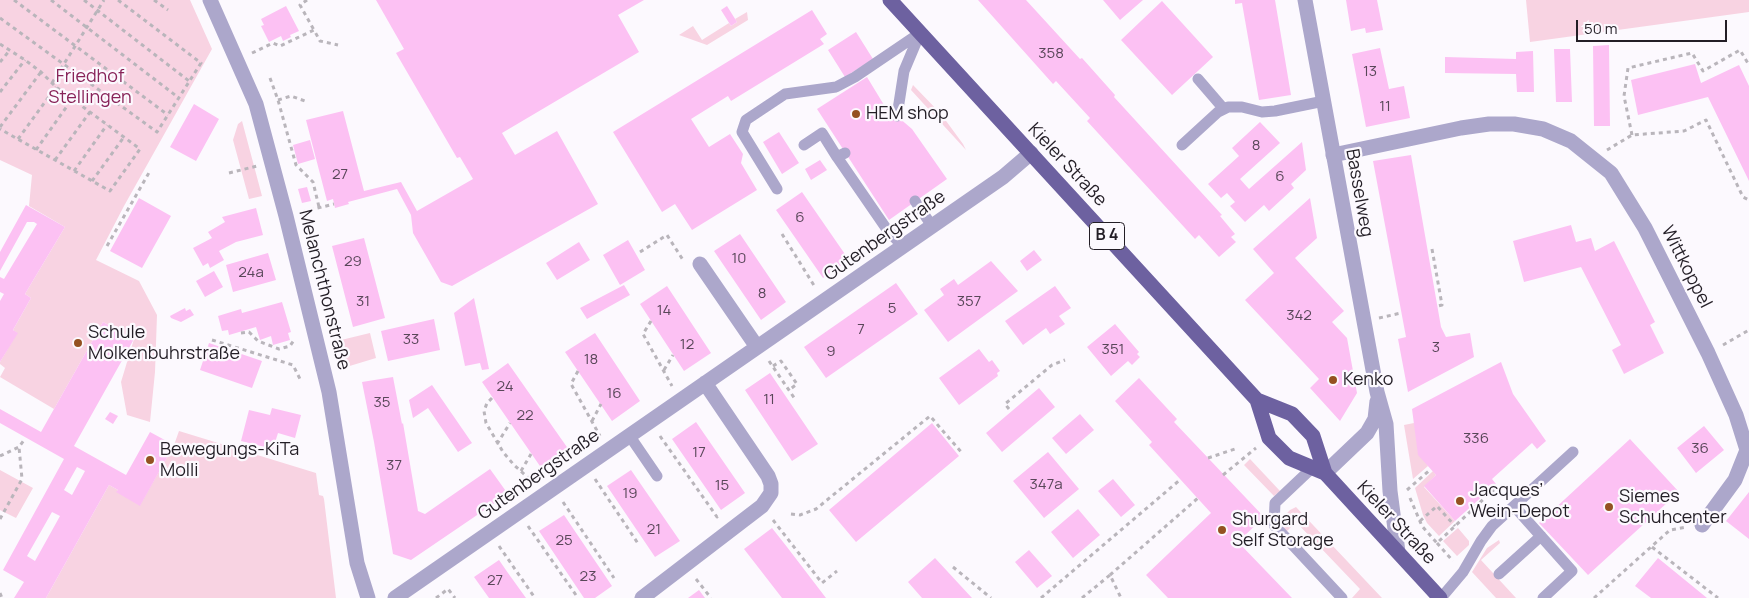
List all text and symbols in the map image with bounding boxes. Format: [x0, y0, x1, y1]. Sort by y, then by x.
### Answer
scale bar [1579, 10, 1730, 42]
text: 50 m [1584, 18, 1618, 39]
house number: 358 [1038, 45, 1064, 63]
house number: 13 [1363, 63, 1377, 81]
park label: Friedhof Stellingen [48, 66, 132, 108]
house number: 11 [1379, 98, 1391, 116]
place label: HEM shop [866, 103, 949, 125]
marker: HEM shop [850, 108, 862, 120]
street label: Kieler Straße [1023, 119, 1111, 211]
house number: 8 [1252, 137, 1260, 155]
street label: Basselweg [1341, 147, 1377, 239]
house number: 27 [332, 166, 348, 184]
house number: 6 [1275, 168, 1285, 186]
street label: Gutenbergstraße [820, 186, 950, 286]
street label: Melanchthonstraße [294, 208, 354, 372]
house number: 6 [795, 209, 805, 227]
road number: B 4 [1090, 222, 1124, 250]
street label: Wittkoppel [1656, 222, 1716, 312]
house number: 10 [732, 250, 746, 268]
house number: 29 [344, 253, 362, 271]
house number: 24a [238, 264, 264, 282]
house number: 8 [758, 285, 766, 303]
house number: 31 [356, 293, 370, 311]
house number: 357 [957, 293, 981, 311]
house number: 5 [888, 300, 896, 318]
house number: 14 [657, 302, 671, 320]
house number: 342 [1286, 307, 1312, 325]
house number: 7 [857, 321, 865, 339]
place label: Schule Molkenbuhrstraße [88, 322, 240, 364]
house number: 33 [403, 331, 419, 349]
house number: 12 [680, 336, 694, 354]
marker: Schule Molkenbuhrstraße [72, 337, 84, 349]
house number: 3 [1432, 339, 1440, 357]
house number: 351 [1102, 341, 1124, 359]
house number: 9 [826, 343, 836, 361]
house number: 18 [584, 351, 598, 369]
place label: Kenko [1343, 369, 1393, 391]
marker: Kenko [1327, 374, 1339, 386]
house number: 24 [496, 378, 514, 396]
house number: 16 [606, 385, 622, 403]
house number: 11 [763, 391, 775, 409]
house number: 35 [374, 394, 390, 412]
house number: 22 [516, 407, 534, 425]
street label: Gutenbergstraße [474, 425, 604, 525]
house number: 336 [1463, 430, 1489, 448]
place label: Bewegungs-KiTa Molli [160, 439, 299, 482]
house number: 36 [1691, 440, 1709, 458]
house number: 17 [692, 444, 706, 462]
marker: Bewegungs-KiTa Molli [144, 454, 156, 466]
house number: 37 [386, 457, 402, 475]
house number: 347a [1030, 476, 1062, 494]
house number: 15 [715, 477, 729, 495]
street label: Kieler Straße [1352, 477, 1440, 569]
place label: Jacques’ Wein-Depot [1470, 480, 1570, 522]
house number: 19 [622, 485, 638, 503]
place label: Siemes Schuhcenter [1619, 486, 1727, 528]
marker: Jacques’ Wein-Depot [1454, 495, 1466, 507]
marker: Siemes Schuhcenter [1603, 501, 1615, 513]
place label: Shurgard Self Storage [1232, 509, 1334, 552]
house number: 21 [647, 521, 661, 539]
marker: Shurgard Self Storage [1216, 524, 1228, 536]
house number: 25 [555, 532, 573, 550]
house number: 23 [580, 568, 596, 586]
house number: 27 [487, 572, 503, 590]

